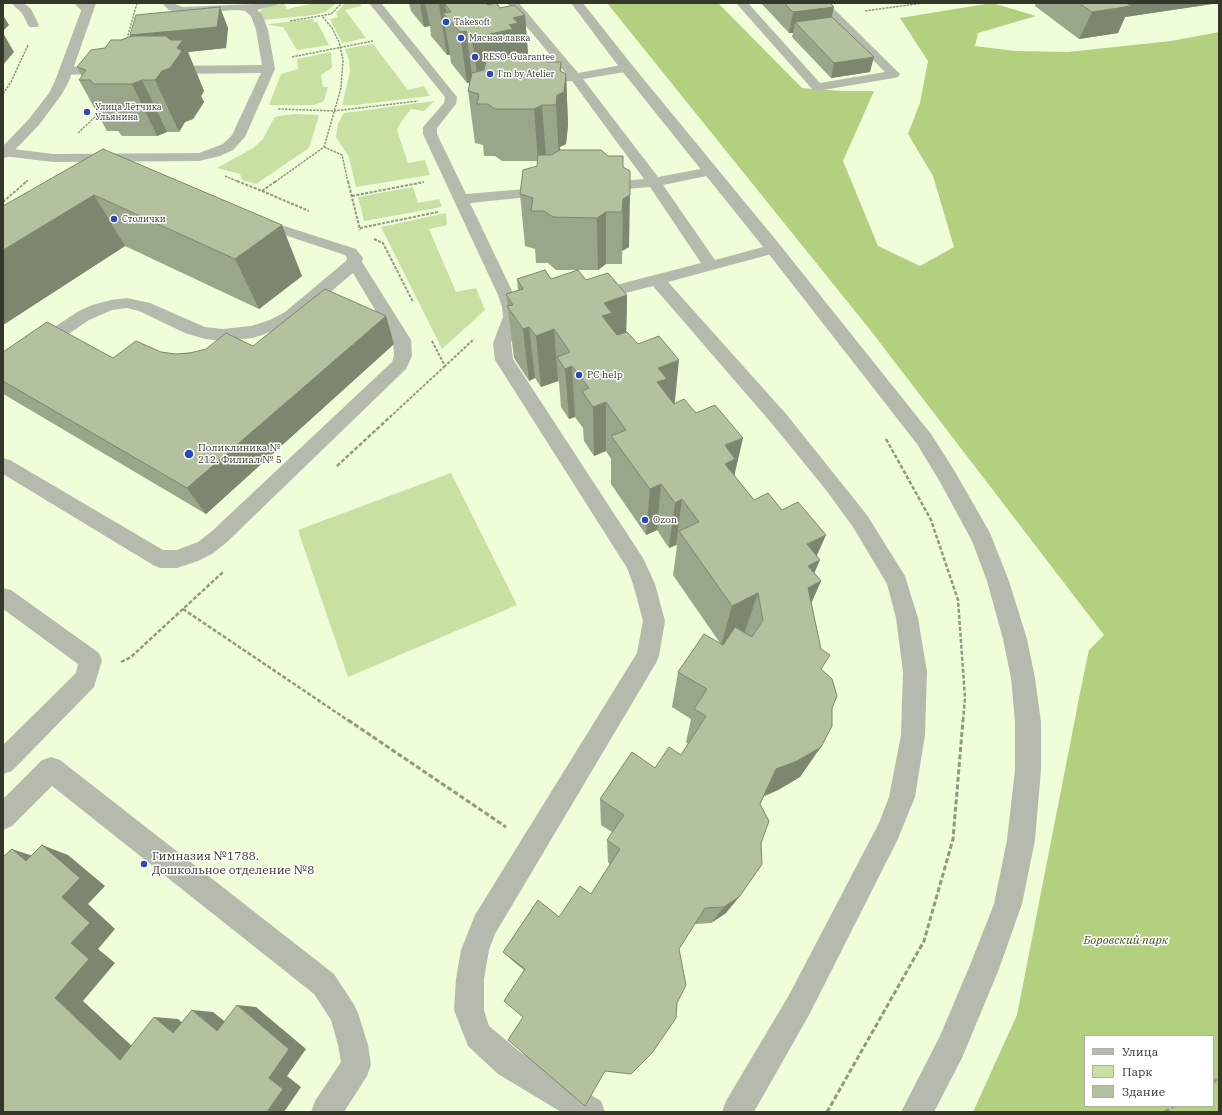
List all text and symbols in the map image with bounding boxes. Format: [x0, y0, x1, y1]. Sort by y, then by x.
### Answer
marker: Takesoft [441, 17, 451, 27]
place label: Takesoft [454, 17, 490, 27]
marker: Мясная лавка [456, 33, 466, 43]
place label: Мясная лавка [469, 33, 530, 43]
marker: RESO-Guarantee [470, 52, 480, 62]
place label: RESO-Guarantee [483, 52, 555, 62]
marker: I'm by Atelier [485, 69, 495, 79]
place label: I'm by Atelier [498, 69, 555, 79]
place label: Улица Лётчика Ульянина [95, 102, 162, 123]
marker: Улица Лётчика Ульянина [82, 107, 92, 117]
marker: Столички [109, 214, 119, 224]
place label: Столички [122, 214, 166, 224]
place label: PC help [587, 369, 623, 381]
marker: PC help [574, 370, 584, 380]
place label: Поликлиника № 212. Филиал № 5 [198, 442, 282, 466]
marker: Поликлиника № 212. Филиал № 5 [183, 448, 195, 460]
place label: Ozon [653, 514, 677, 526]
marker: Ozon [640, 515, 650, 525]
place label: Гимназия №1788. Дошкольное отделение №8 [152, 850, 314, 878]
marker: Гимназия №1788. Дошкольное отделение №8 [139, 859, 149, 869]
park label: Боровский парк [1084, 934, 1168, 948]
legend [1084, 1035, 1214, 1107]
text: Улица [1122, 1044, 1158, 1059]
text: Парк [1122, 1064, 1152, 1079]
text: Здание [1122, 1084, 1165, 1099]

